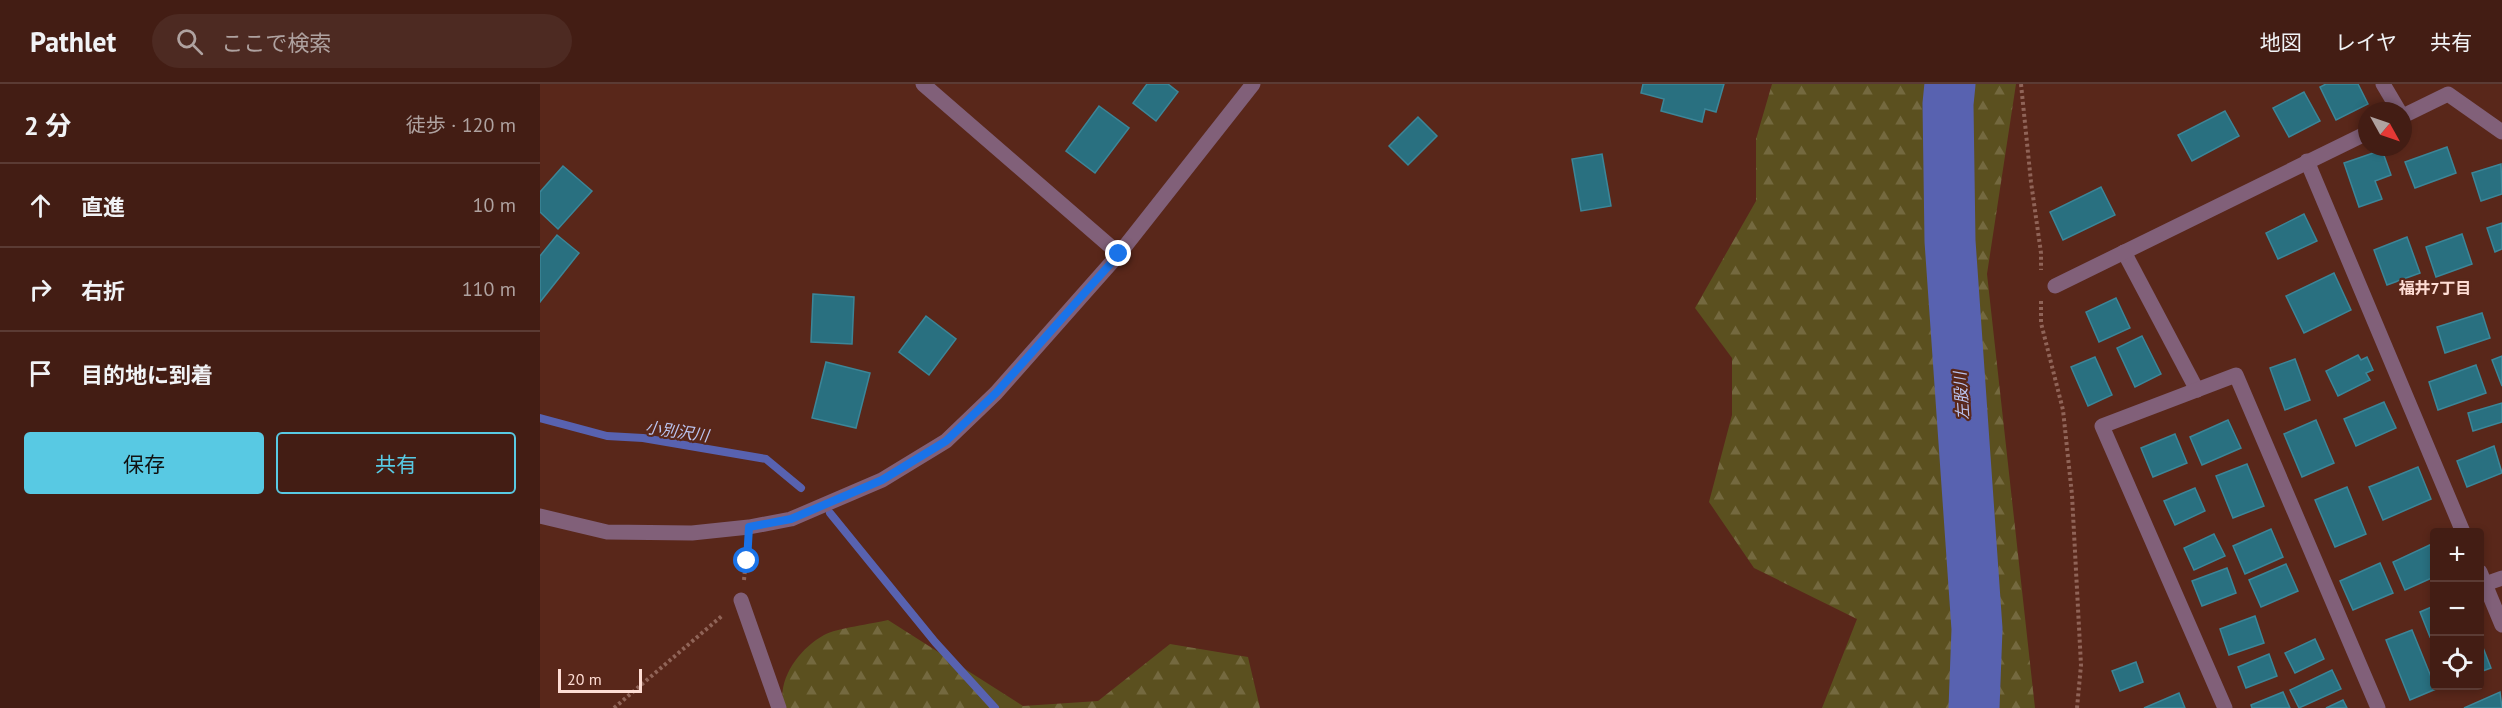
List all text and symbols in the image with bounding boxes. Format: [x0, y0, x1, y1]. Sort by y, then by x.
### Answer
search box [152, 14, 572, 68]
text: Pathlet [30, 23, 116, 60]
icon: search [173, 25, 206, 58]
text: ここで検索 [221, 29, 331, 57]
text: 地図 [2260, 29, 2302, 56]
text: レイヤ [2335, 29, 2397, 56]
text: 共有 [2430, 29, 2472, 56]
north arrow [2358, 102, 2412, 156]
text: 2 分 [24, 109, 71, 142]
text: 徒歩 · 120 m [406, 112, 516, 138]
icon: ahead [24, 189, 57, 222]
text: 10 m [473, 192, 516, 218]
text: 直進 [81, 193, 125, 221]
route end [1105, 240, 1131, 266]
icon: right [24, 273, 57, 306]
text: 110 m [462, 276, 516, 302]
text: 右折 [81, 277, 125, 305]
district label: 福井7丁目 [2398, 278, 2472, 298]
icon: arrive [24, 357, 57, 390]
text: 目的地に到着 [81, 361, 213, 389]
water label: 左股川 [1949, 369, 1973, 421]
water label: 小別沢川 [644, 417, 712, 446]
button: 保存 [24, 432, 264, 494]
button: 共有 [276, 432, 516, 494]
map controls [2430, 528, 2484, 690]
button: + [2430, 528, 2484, 582]
route start [733, 547, 759, 573]
button: − [2430, 582, 2484, 636]
button: locate [2430, 636, 2484, 690]
scale bar [558, 666, 642, 694]
text: 20 m [567, 669, 602, 689]

